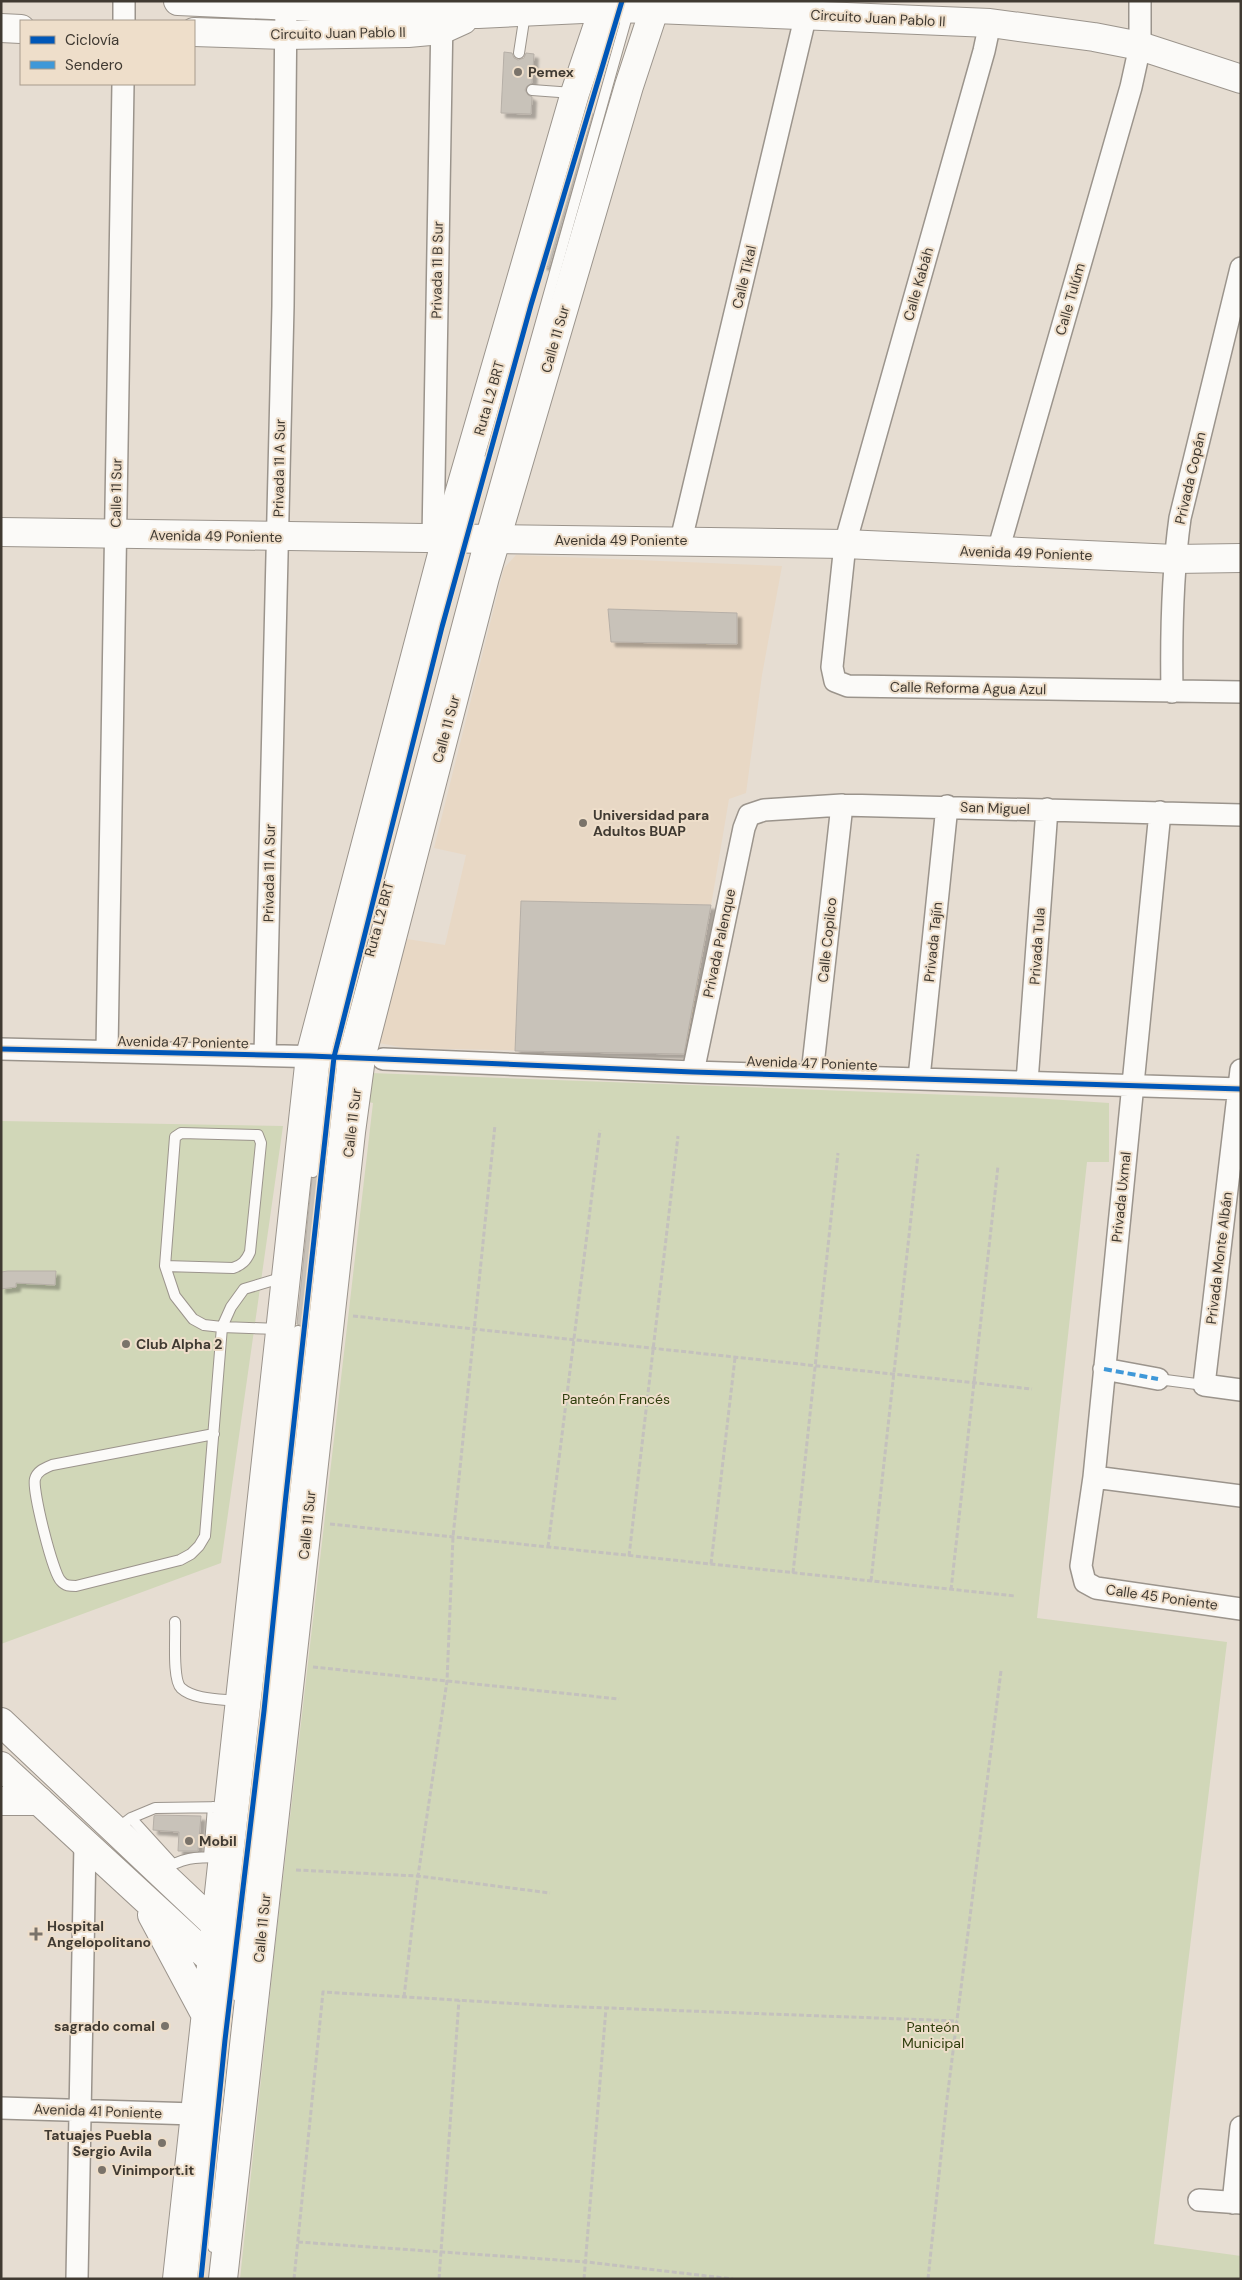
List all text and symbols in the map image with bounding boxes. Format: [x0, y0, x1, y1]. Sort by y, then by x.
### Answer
street label: Circuito Juan Pablo II [810, 5, 946, 31]
legend [20, 20, 195, 85]
street label: Circuito Juan Pablo II [270, 23, 406, 43]
text: Ciclovía [65, 30, 119, 50]
text: Sendero [65, 55, 123, 75]
place label: Pemex [528, 63, 574, 81]
marker: Pemex [512, 66, 524, 78]
street label: Privada 11 B Sur [427, 221, 447, 319]
street label: Calle Tikal [728, 244, 760, 310]
street label: Calle Kabáh [899, 245, 937, 323]
street label: Calle Tulúm [1051, 261, 1089, 337]
street label: Calle 11 Sur [537, 303, 573, 375]
street label: Ruta L2 BRT [470, 358, 508, 437]
street label: Privada 11 A Sur [269, 419, 289, 517]
street label: Privada Copán [1171, 430, 1209, 526]
street label: Calle 11 Sur [106, 458, 126, 528]
street label: Avenida 49 Poniente [149, 526, 283, 546]
street label: Avenida 49 Poniente [555, 531, 687, 549]
street label: Avenida 49 Poniente [959, 542, 1093, 564]
street label: Calle Reforma Agua Azul [890, 678, 1046, 698]
street label: Calle 11 Sur [428, 693, 464, 765]
street label: San Miguel [960, 798, 1030, 818]
place label: Universidad para Adultos BUAP [593, 806, 709, 840]
marker: Universidad para Adultos BUAP [577, 817, 589, 829]
street label: Privada 11 A Sur [259, 824, 279, 922]
street label: Ruta L2 BRT [360, 879, 398, 958]
street label: Privada Palenque [699, 887, 739, 999]
street label: Calle Copilco [814, 897, 840, 983]
street label: Privada Tajín [920, 901, 946, 983]
street label: Privada Tula [1025, 907, 1049, 985]
street label: Avenida 47 Poniente [117, 1032, 249, 1052]
street label: Avenida 47 Poniente [746, 1052, 878, 1074]
street label: Calle 11 Sur [339, 1087, 365, 1159]
street label: Privada Uxmal [1107, 1151, 1135, 1243]
street label: Privada Monte Albán [1202, 1191, 1236, 1325]
place label: Club Alpha 2 [136, 1335, 222, 1353]
marker: Club Alpha 2 [120, 1338, 132, 1350]
park label: Panteón Francés [562, 1390, 670, 1408]
street label: Calle 11 Sur [294, 1490, 320, 1560]
street label: Calle 45 Poniente [1105, 1580, 1219, 1614]
place label: Mobil [199, 1832, 237, 1850]
marker: Mobil [183, 1835, 195, 1847]
street label: Calle 11 Sur [249, 1893, 275, 1963]
place label: Hospital Angelopolitano [47, 1917, 151, 1951]
marker: Hospital Angelopolitano [29, 1927, 43, 1941]
place label: sagrado comal [54, 2017, 155, 2035]
park label: Panteón Municipal [902, 2018, 964, 2052]
marker: sagrado comal [159, 2020, 171, 2032]
street label: Avenida 41 Poniente [34, 2100, 162, 2122]
place label: Tatuajes Puebla Sergio Avila [44, 2126, 152, 2160]
marker: Tatuajes Puebla Sergio Avila [156, 2137, 168, 2149]
place label: Vinimport.it [112, 2161, 194, 2179]
marker: Vinimport.it [96, 2164, 108, 2176]

